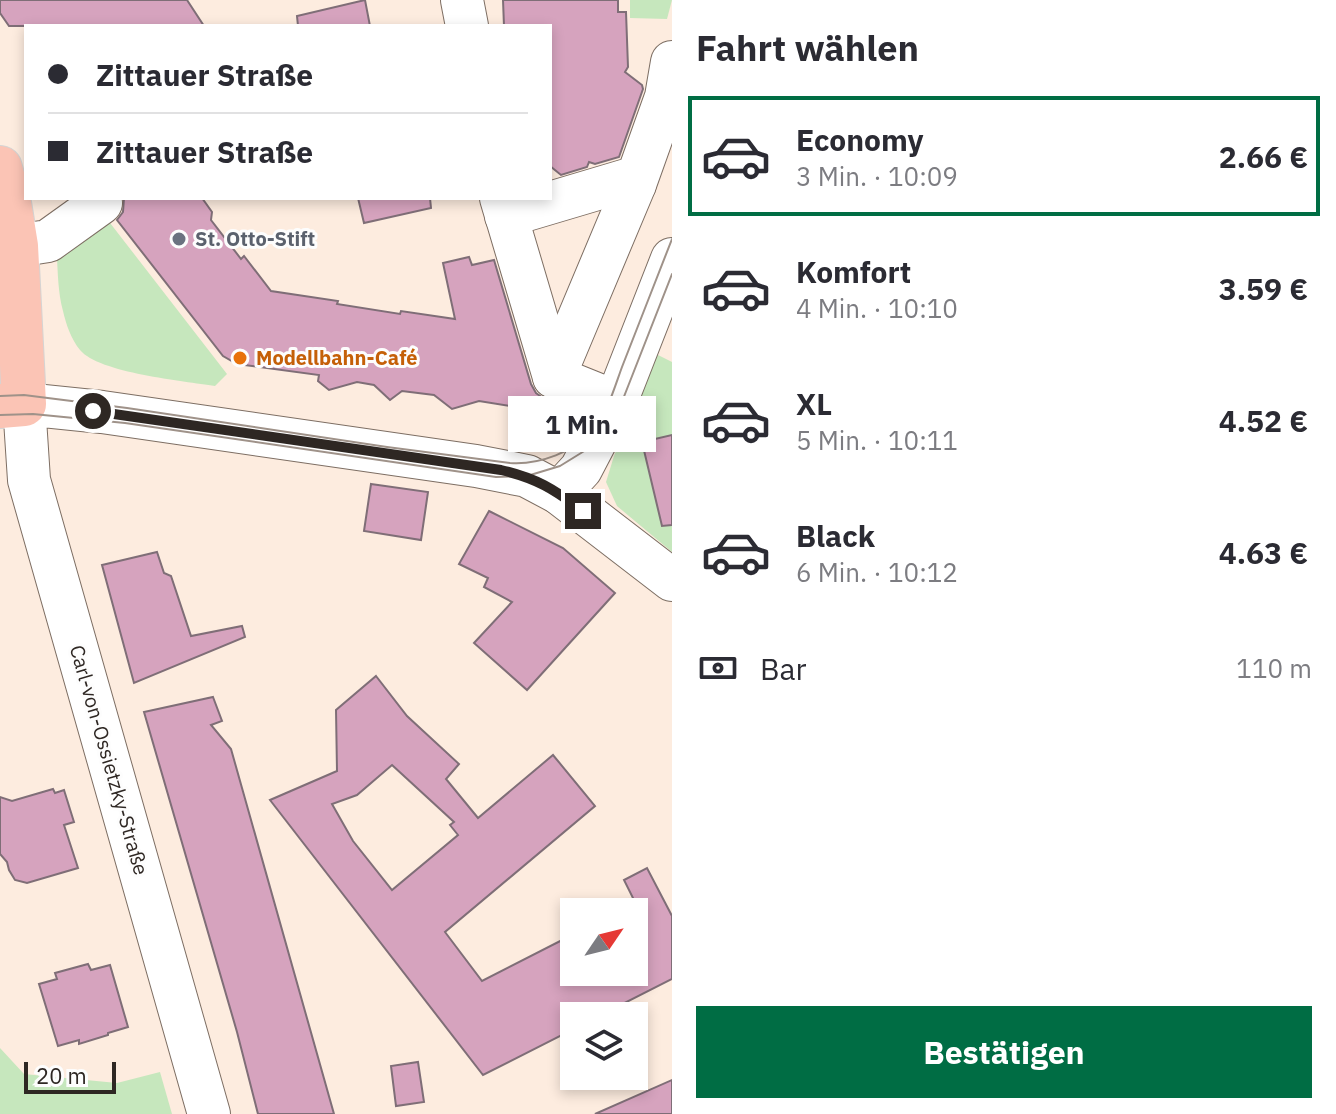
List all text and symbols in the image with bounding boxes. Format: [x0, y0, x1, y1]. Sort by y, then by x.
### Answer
text: Fahrt wählen [696, 24, 919, 71]
text: Zittauer Straße [96, 55, 313, 94]
icon: car [700, 120, 772, 192]
text: Economy [796, 120, 924, 159]
text: Zittauer Straße [96, 132, 313, 171]
text: 2.66 € [1219, 137, 1308, 176]
text: 3 Min. · 10:09 [796, 159, 958, 193]
place label: St. Otto-Stift [195, 225, 315, 252]
marker: St. Otto-Stift [170, 230, 188, 248]
icon: car [700, 252, 772, 324]
text: Komfort [796, 252, 911, 291]
text: 3.59 € [1219, 269, 1308, 308]
text: 4 Min. · 10:10 [796, 291, 958, 325]
place label: Modellbahn-Café [256, 344, 418, 371]
marker: Modellbahn-Café [231, 349, 249, 367]
icon: car [700, 384, 772, 456]
text: XL [796, 384, 832, 423]
route start [75, 393, 111, 429]
callout: 1 Min. [509, 395, 657, 451]
text: 4.52 € [1219, 401, 1308, 440]
text: 1 Min. [545, 407, 619, 441]
text: 5 Min. · 10:11 [796, 423, 958, 457]
route end [565, 493, 601, 529]
icon: car [700, 516, 772, 588]
text: Black [796, 516, 875, 555]
text: 4.63 € [1219, 533, 1308, 572]
text: 6 Min. · 10:12 [796, 555, 958, 589]
street label: Carl-von-Ossietzky-Straße [64, 642, 155, 878]
icon: cash [696, 646, 740, 690]
text: Bar [760, 649, 807, 688]
text: 110 m [1236, 651, 1312, 685]
north arrow [560, 898, 648, 986]
map controls [560, 898, 648, 1090]
button: layers [560, 1002, 648, 1090]
button: Bestätigen [696, 1006, 1312, 1098]
scale bar [24, 1058, 116, 1094]
text: 20 m [36, 1061, 87, 1090]

